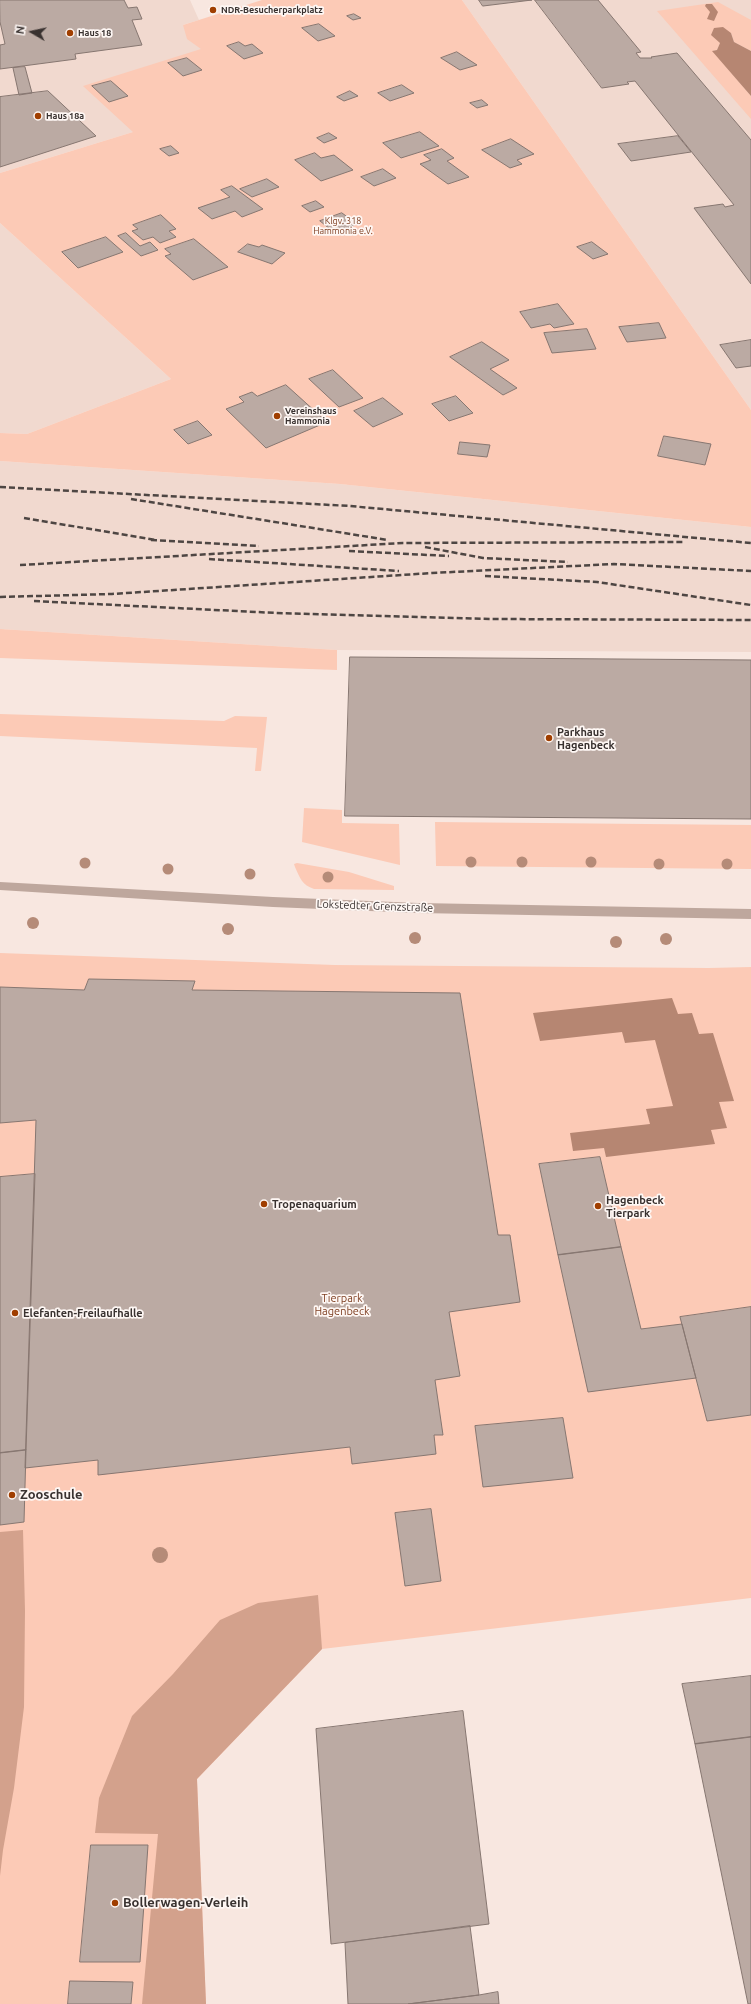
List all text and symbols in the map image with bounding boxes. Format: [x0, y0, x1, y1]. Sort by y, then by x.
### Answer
marker: NDR-Besucherparkplatz [208, 5, 218, 15]
place label: NDR-Besucherparkplatz [221, 5, 323, 15]
north arrow [12, 12, 52, 52]
text: N [14, 25, 27, 35]
marker: Haus 18 [65, 28, 75, 38]
place label: Haus 18 [78, 28, 111, 38]
marker: Haus 18a [33, 111, 43, 121]
place label: Haus 18a [46, 111, 84, 121]
park label: Klgv. 318 Hammonia e.V. [313, 216, 373, 237]
place label: Vereinshaus Hammonia [285, 406, 337, 427]
marker: Vereinshaus Hammonia [272, 411, 282, 421]
place label: Parkhaus Hagenbeck [557, 725, 615, 751]
marker: Parkhaus Hagenbeck [544, 733, 554, 743]
street label: Lokstedter Grenzstraße [316, 897, 434, 915]
place label: Hagenbeck Tierpark [606, 1193, 664, 1219]
place label: Tropenaquarium [272, 1197, 357, 1211]
marker: Tropenaquarium [259, 1199, 269, 1209]
marker: Hagenbeck Tierpark [593, 1201, 603, 1211]
park label: Tierpark Hagenbeck [314, 1291, 370, 1317]
place label: Elefanten-Freilaufhalle [23, 1306, 143, 1320]
marker: Elefanten-Freilaufhalle [10, 1308, 20, 1318]
place label: Zooschule [20, 1487, 82, 1503]
marker: Zooschule [7, 1490, 17, 1500]
place label: Bollerwagen-Verleih [123, 1895, 248, 1911]
marker: Bollerwagen-Verleih [110, 1898, 120, 1908]

